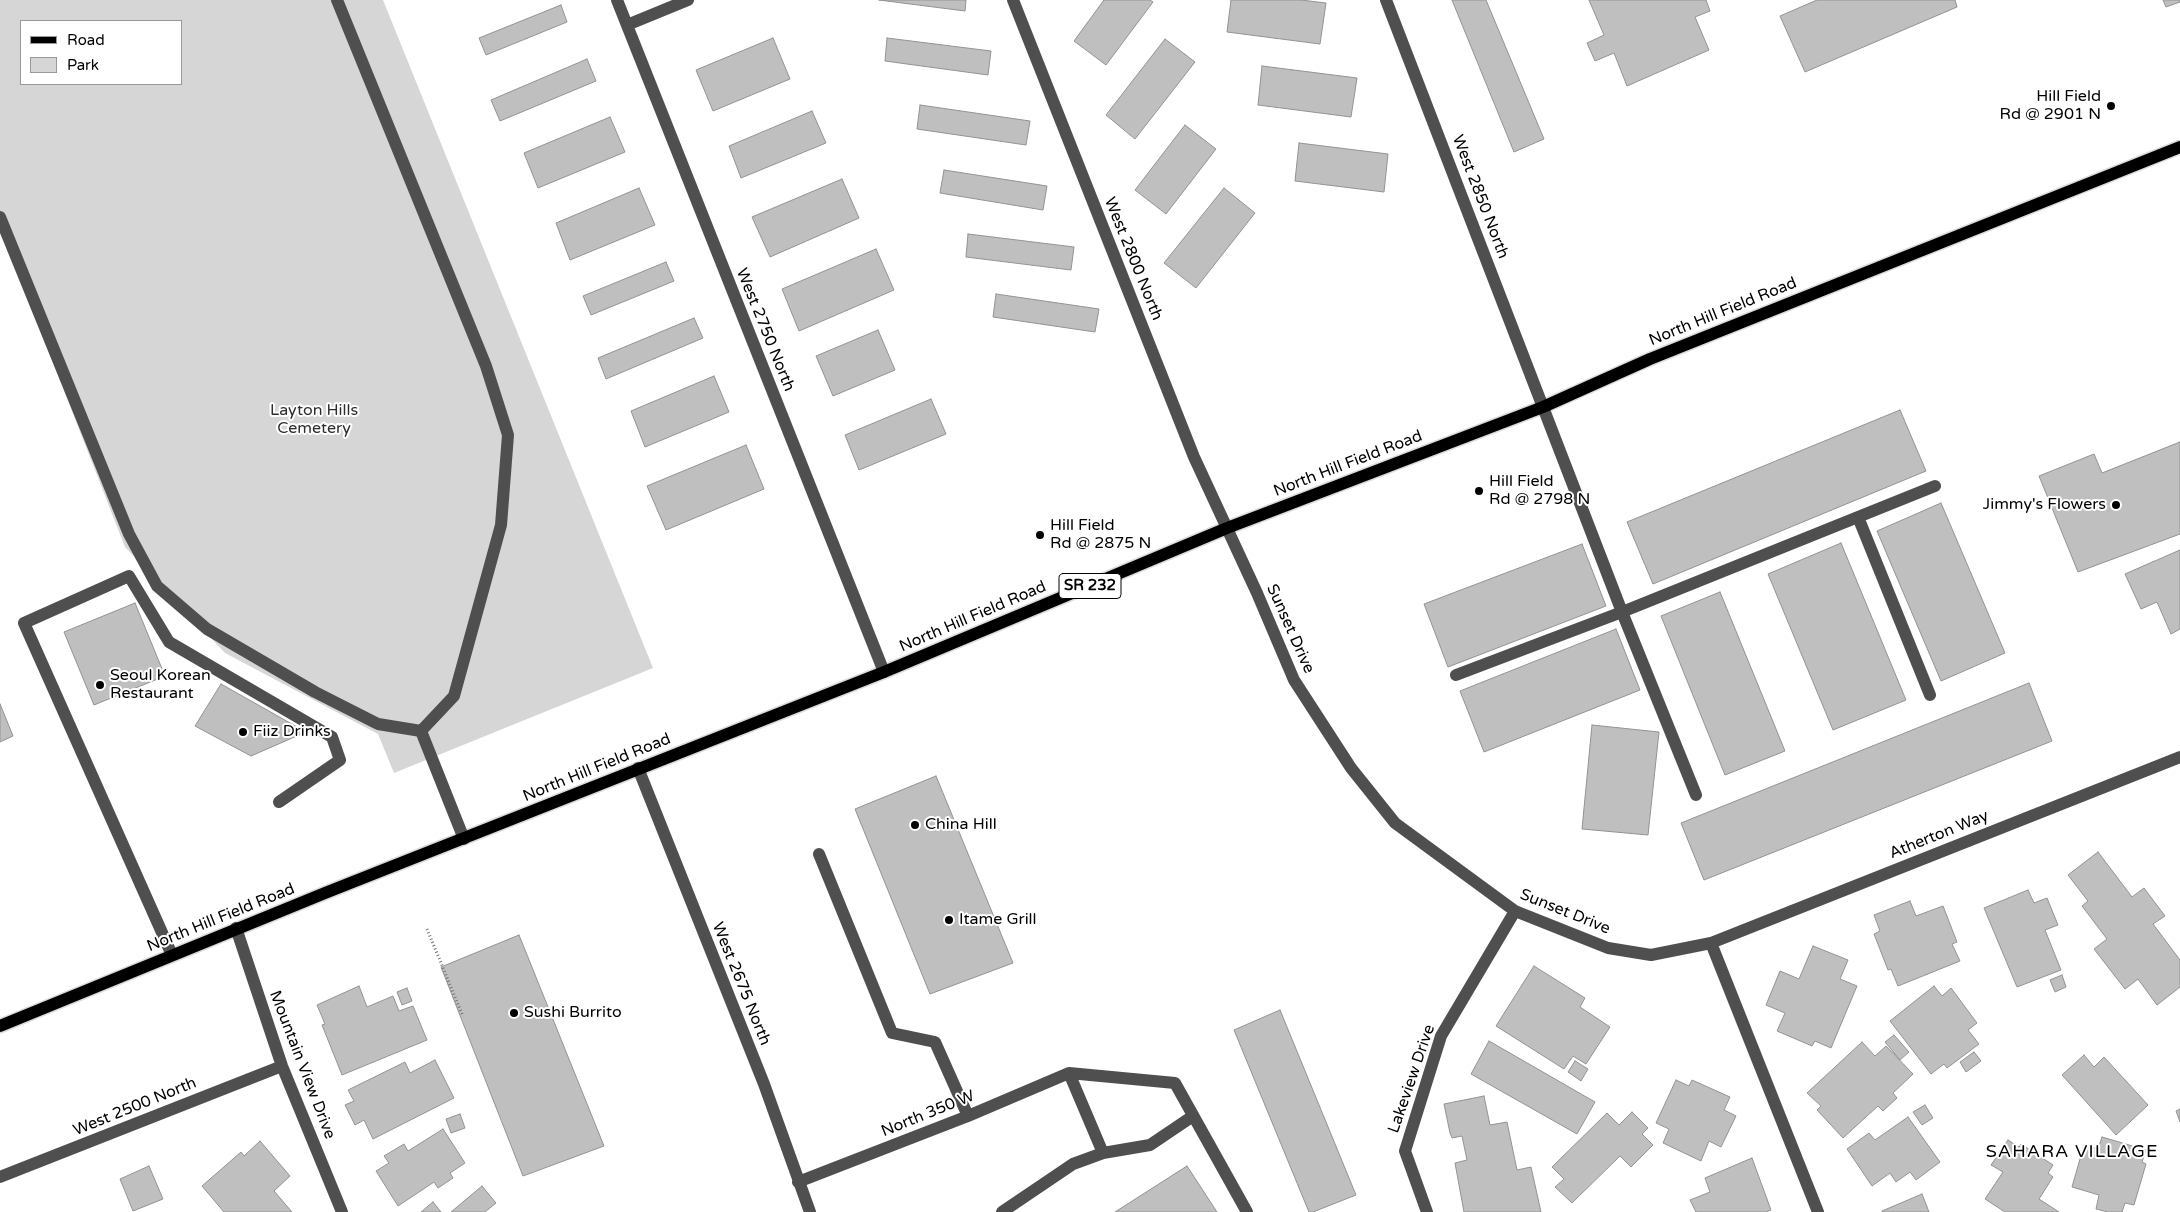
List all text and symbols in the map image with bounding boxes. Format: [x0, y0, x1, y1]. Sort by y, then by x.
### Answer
legend [20, 20, 182, 85]
text: Road [67, 31, 105, 49]
text: Park [67, 56, 99, 74]
place label: Hill Field Rd @ 2901 N [2000, 87, 2101, 125]
marker: Hill Field Rd @ 2901 N [2105, 100, 2117, 112]
street label: West 2850 North [1448, 132, 1512, 262]
street label: West 2800 North [1100, 195, 1166, 323]
street label: West 2750 North [732, 266, 798, 394]
street label: North Hill Field Road [1646, 274, 1800, 350]
park label: Layton Hills Cemetery [270, 401, 358, 439]
street label: North Hill Field Road [1271, 427, 1425, 501]
place label: Hill Field Rd @ 2798 N [1489, 472, 1590, 510]
marker: Hill Field Rd @ 2798 N [1473, 485, 1485, 497]
place label: Jimmy's Flowers [1983, 495, 2106, 515]
marker: Jimmy's Flowers [2110, 499, 2122, 511]
place label: Hill Field Rd @ 2875 N [1050, 516, 1151, 554]
marker: Hill Field Rd @ 2875 N [1034, 529, 1046, 541]
road number: SR 232 [1059, 574, 1121, 598]
street label: North Hill Field Road [897, 577, 1049, 657]
street label: Sunset Drive [1262, 581, 1318, 677]
place label: Seoul Korean Restaurant [110, 666, 211, 704]
marker: Seoul Korean Restaurant [94, 679, 106, 691]
place label: Fiiz Drinks [253, 722, 331, 742]
marker: Fiiz Drinks [237, 726, 249, 738]
street label: North Hill Field Road [520, 730, 674, 806]
street label: Atherton Way [1887, 806, 1991, 864]
place label: China Hill [925, 815, 997, 835]
marker: China Hill [909, 819, 921, 831]
street label: North Hill Field Road [144, 880, 298, 956]
street label: Sunset Drive [1517, 885, 1613, 939]
place label: Itame Grill [959, 910, 1037, 930]
marker: Itame Grill [943, 914, 955, 926]
street label: West 2675 North [708, 920, 774, 1048]
street label: Mountain View Drive [265, 988, 339, 1142]
place label: Sushi Burrito [524, 1003, 622, 1023]
marker: Sushi Burrito [508, 1007, 520, 1019]
street label: Lakeview Drive [1384, 1022, 1440, 1136]
street label: West 2500 North [71, 1074, 199, 1140]
street label: North 350 W [879, 1087, 977, 1141]
district label: SAHARA VILLAGE [1984, 1141, 2160, 1163]

